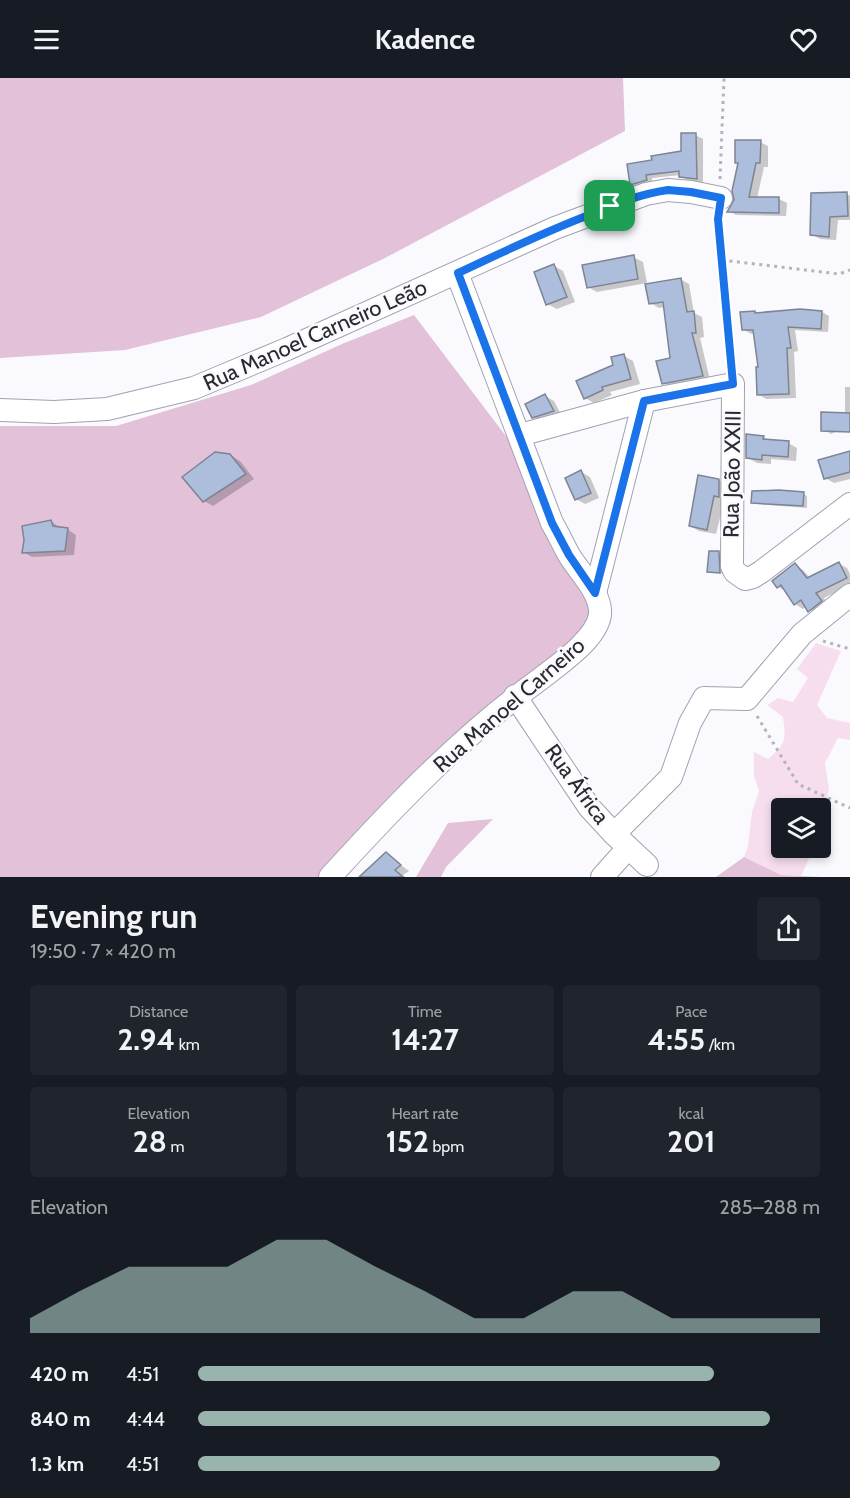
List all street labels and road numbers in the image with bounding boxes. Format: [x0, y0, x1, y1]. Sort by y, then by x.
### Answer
street label: Rua Manoel Carneiro Leão [199, 273, 431, 397]
street label: Rua João XXIII [717, 410, 747, 538]
street label: Rua Manoel Carneiro [428, 632, 590, 778]
street label: Rua África [539, 739, 615, 830]

